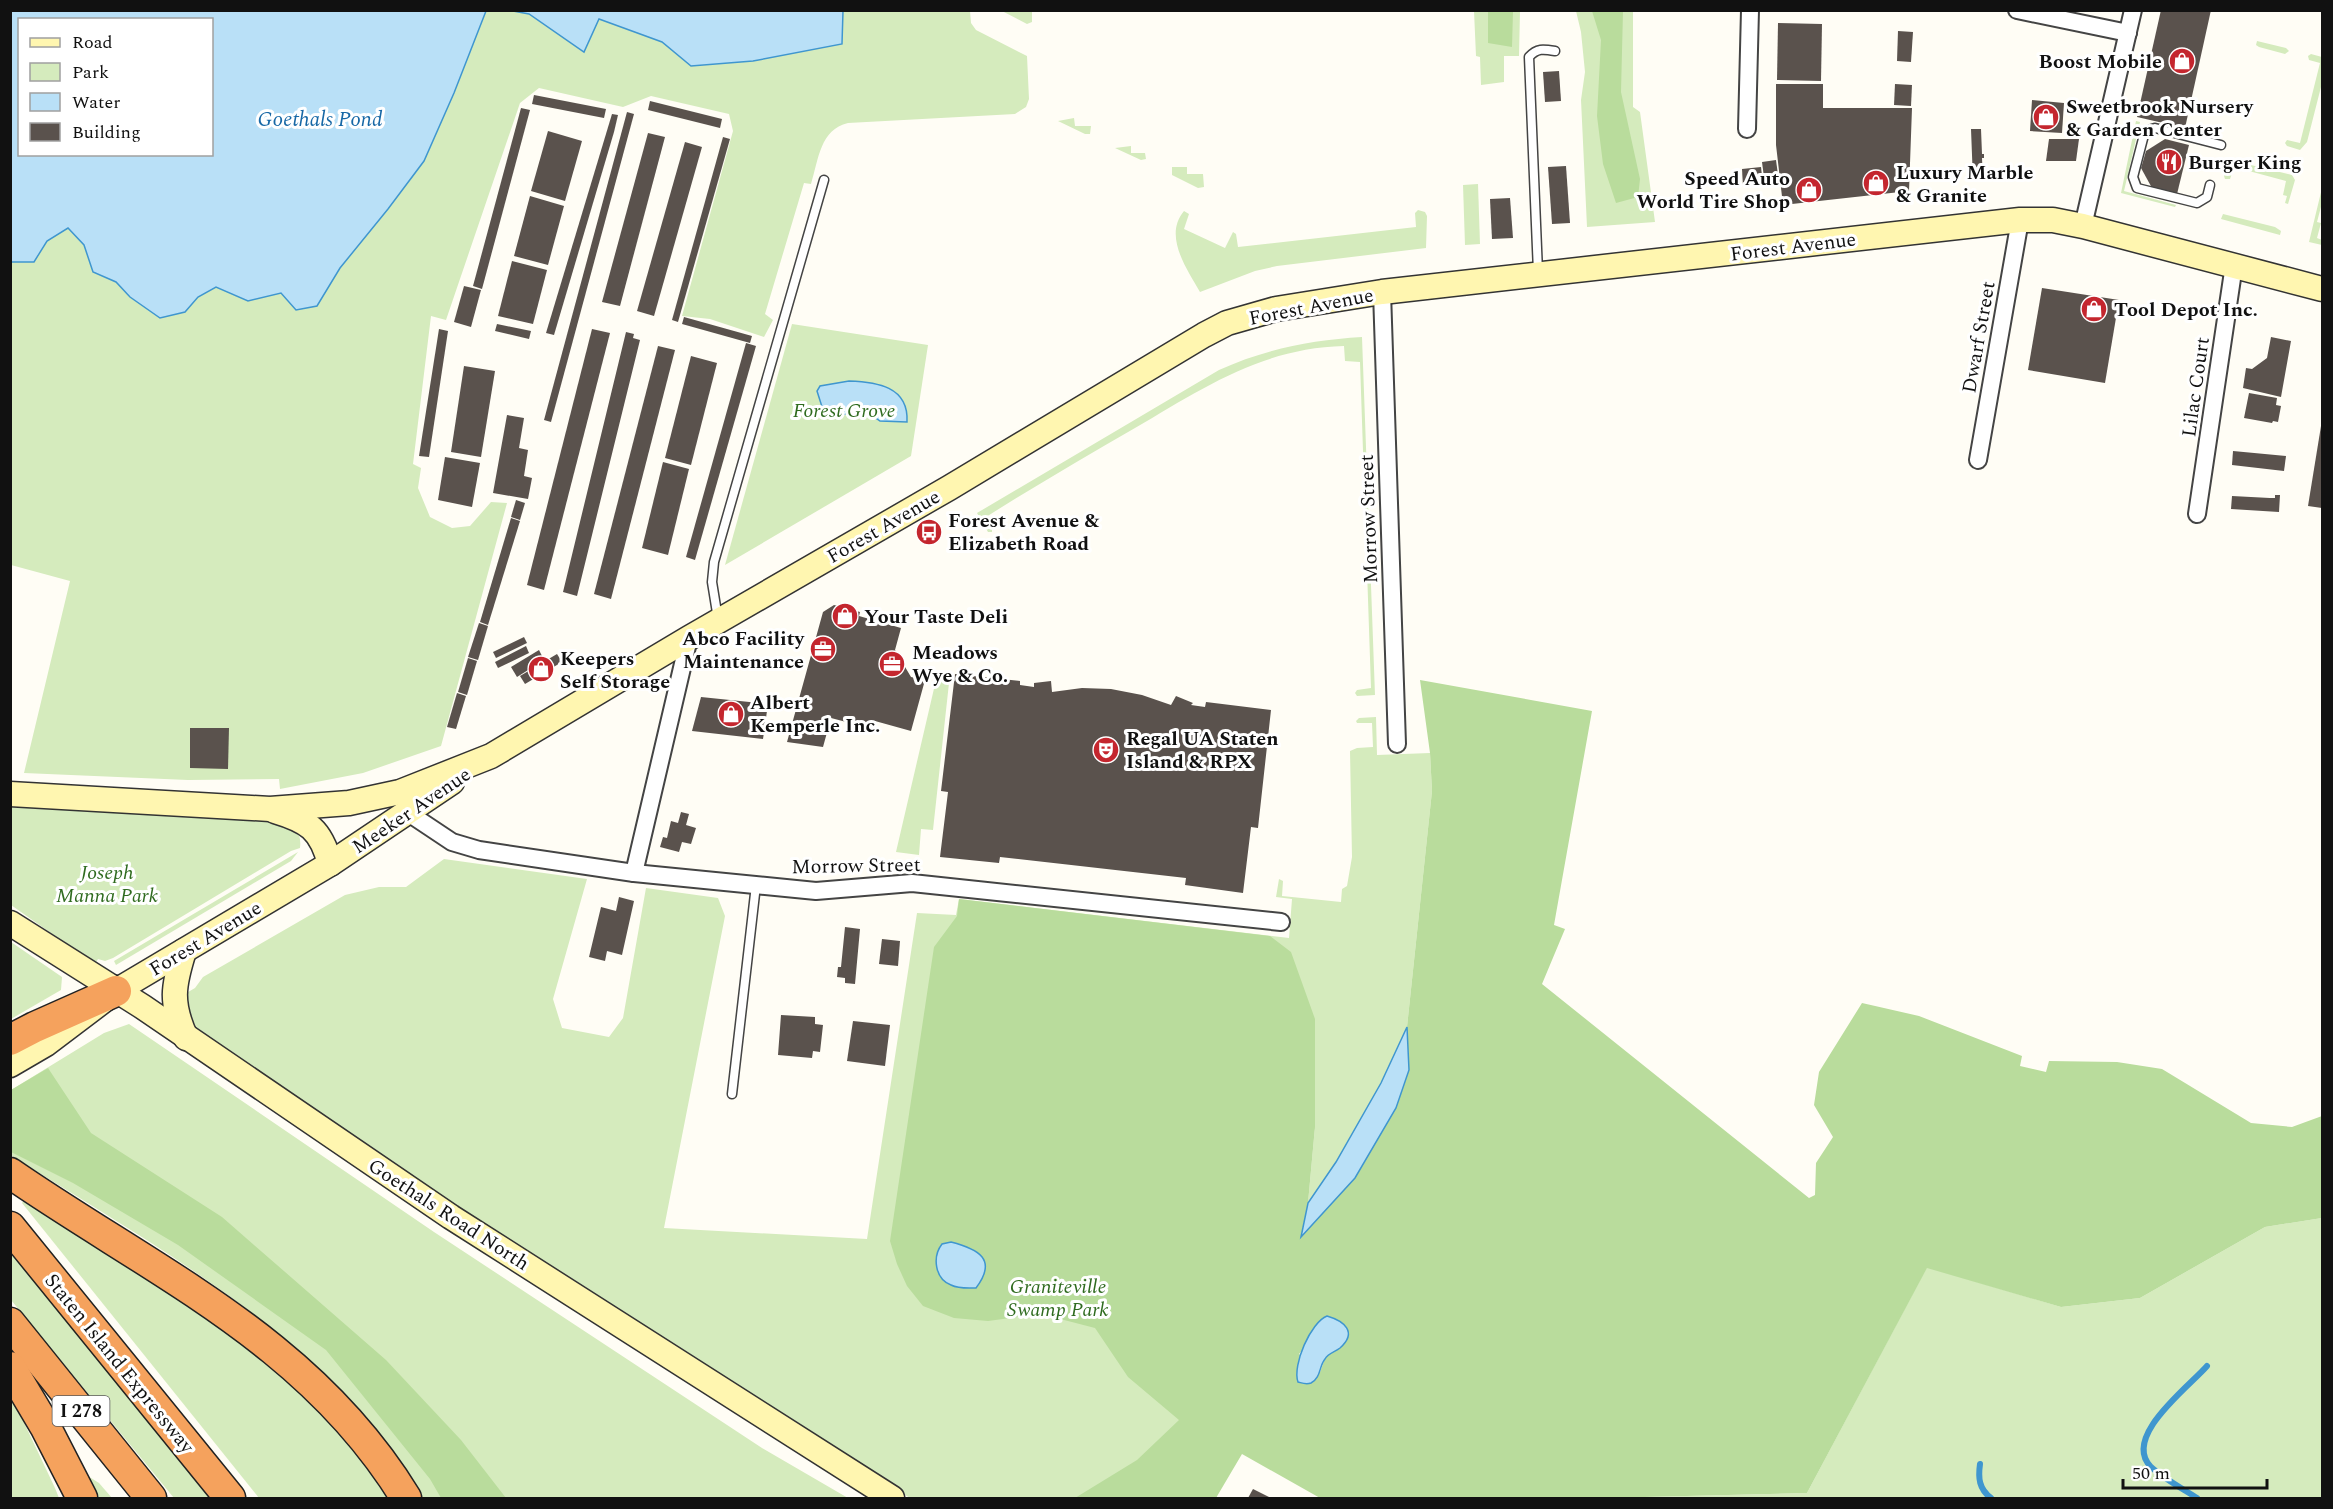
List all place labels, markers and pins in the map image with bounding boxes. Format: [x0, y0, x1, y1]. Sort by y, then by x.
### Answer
shop icon: Boost Mobile [2167, 46, 2197, 76]
place label: Boost Mobile [2038, 47, 2162, 77]
place label: Sweetbrook Nursery & Garden Center [2066, 92, 2254, 145]
shop icon: Sweetbrook Nursery & Garden Center [2031, 102, 2061, 132]
restaurant icon: Burger King [2154, 147, 2184, 177]
place label: Burger King [2188, 148, 2302, 178]
place label: Luxury Marble & Granite [1896, 158, 2033, 211]
place label: Speed Auto World Tire Shop [1637, 164, 1790, 217]
shop icon: Luxury Marble & Granite [1861, 168, 1891, 198]
shop icon: Speed Auto World Tire Shop [1794, 175, 1824, 205]
shop icon: Tool Depot Inc. [2079, 294, 2109, 324]
place label: Tool Depot Inc. [2114, 295, 2258, 325]
place label: Forest Avenue & Elizabeth Road [948, 506, 1100, 559]
bus stop icon: Forest Avenue & Elizabeth Road [914, 517, 944, 547]
shop icon: Your Taste Deli [830, 601, 860, 631]
place label: Your Taste Deli [864, 602, 1008, 632]
place label: Abco Facility Maintenance [682, 624, 805, 677]
office icon: Abco Facility Maintenance [808, 634, 838, 664]
place label: Meadows Wye & Co. [912, 638, 1008, 691]
place label: Keepers Self Storage [560, 644, 670, 697]
office icon: Meadows Wye & Co. [877, 649, 907, 679]
shop icon: Keepers Self Storage [526, 654, 556, 684]
place label: Albert Kemperle Inc. [750, 688, 880, 741]
shop icon: Albert Kemperle Inc. [716, 699, 746, 729]
place label: Regal UA Staten Island & RPX [1126, 724, 1279, 777]
theatre icon: Regal UA Staten Island & RPX [1091, 735, 1121, 765]

